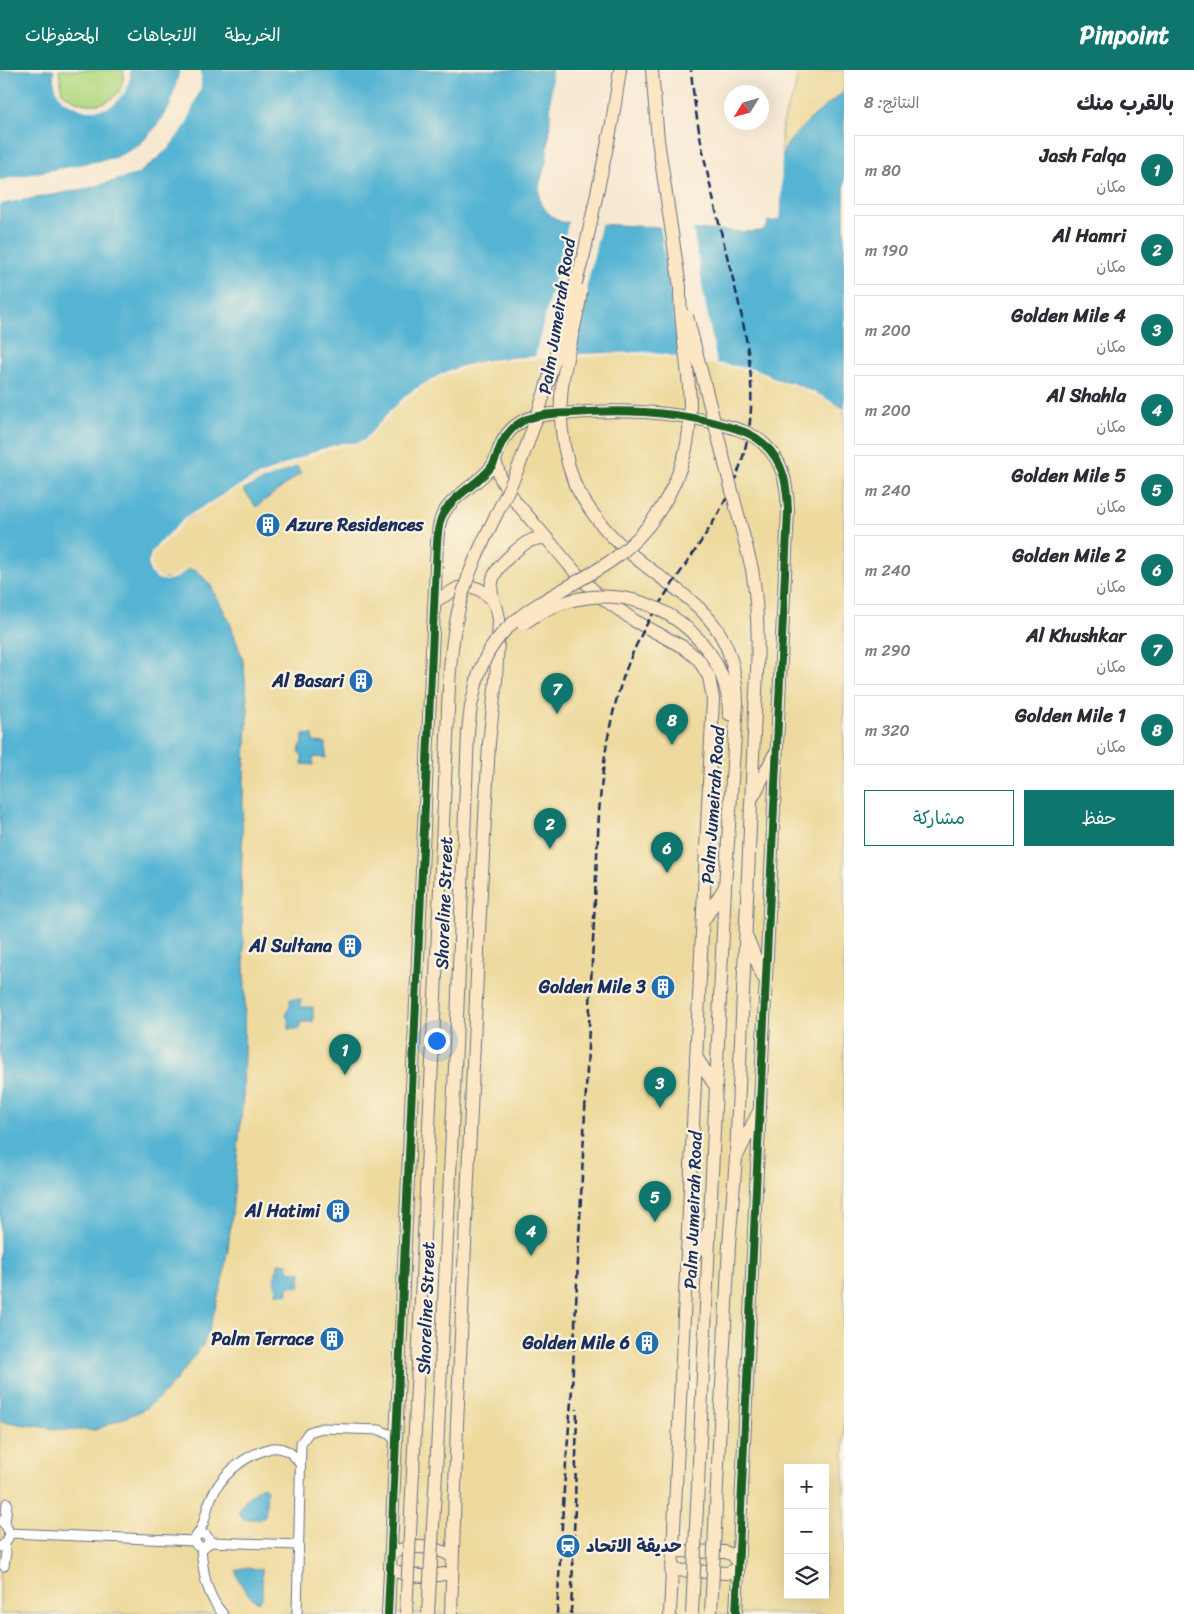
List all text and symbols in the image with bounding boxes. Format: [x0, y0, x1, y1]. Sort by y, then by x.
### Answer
text: Pinpoint [1080, 14, 1169, 56]
text: المحفوظات [25, 19, 99, 51]
text: الاتجاهات [127, 19, 197, 51]
text: الخريطة [225, 19, 281, 51]
text: بالقرب منك [1076, 84, 1174, 122]
north arrow [724, 85, 769, 130]
text: النتائج: 8 [864, 88, 920, 117]
text: Jash Falqa [1040, 139, 1126, 172]
text: 80 m [865, 156, 901, 185]
text: 1 [1154, 156, 1160, 185]
text: مكان [1096, 172, 1126, 201]
text: Al Hamri [1053, 219, 1126, 252]
street label: Palm Jumeirah Road [529, 234, 585, 397]
text: 190 m [865, 236, 908, 265]
text: 2 [1152, 236, 1162, 265]
text: مكان [1096, 252, 1126, 281]
text: Golden Mile 4 [1011, 299, 1126, 332]
text: 200 m [865, 316, 911, 345]
text: 3 [1153, 316, 1161, 345]
text: مكان [1096, 332, 1126, 361]
text: Al Shahla [1047, 379, 1126, 412]
text: 200 m [865, 396, 911, 425]
text: 4 [1152, 396, 1162, 425]
text: مكان [1096, 412, 1126, 441]
text: Golden Mile 5 [1012, 459, 1126, 492]
text: 240 m [865, 476, 911, 505]
text: 5 [1152, 476, 1162, 505]
text: مكان [1096, 492, 1126, 521]
place label: Azure Residences [285, 509, 424, 541]
building icon: Azure Residences [255, 512, 281, 538]
text: Golden Mile 2 [1012, 539, 1126, 572]
text: 240 m [865, 556, 911, 585]
text: 6 [1152, 556, 1162, 585]
text: مكان [1096, 572, 1126, 601]
text: Al Khushkar [1026, 619, 1126, 652]
text: 290 m [865, 636, 911, 665]
text: 7 [1152, 636, 1162, 665]
text: مكان [1096, 652, 1126, 681]
place label: Al Basari [271, 665, 345, 697]
building icon: Al Basari [348, 668, 374, 694]
pin: 7 [541, 673, 573, 714]
text: Golden Mile 1 [1015, 699, 1126, 732]
pin: 8 [656, 704, 688, 745]
text: 320 m [865, 716, 910, 745]
text: 8 [1152, 716, 1162, 745]
street label: Palm Jumeirah Road [692, 724, 735, 885]
text: مكان [1096, 732, 1126, 761]
button: مشاركة [864, 790, 1014, 846]
button: حفظ [1024, 790, 1174, 846]
pin: 2 [534, 808, 566, 849]
pin: 6 [651, 832, 683, 873]
street label: Shoreline Street [426, 836, 462, 970]
place label: Al Sultana [248, 930, 333, 962]
building icon: Al Sultana [337, 933, 363, 959]
place label: Golden Mile 3 [538, 971, 646, 1003]
building icon: Golden Mile 3 [650, 974, 676, 1000]
your location [424, 1028, 450, 1054]
pin: 1 [329, 1034, 361, 1075]
pin: 3 [644, 1067, 676, 1108]
street label: Palm Jumeirah Road [674, 1129, 712, 1290]
pin: 5 [639, 1181, 671, 1222]
place label: Al Hatimi [244, 1195, 321, 1227]
building icon: Al Hatimi [325, 1198, 351, 1224]
pin: 4 [515, 1215, 547, 1256]
street label: Shoreline Street [408, 1241, 444, 1375]
place label: Palm Terrace [211, 1323, 315, 1355]
building icon: Palm Terrace [319, 1326, 345, 1352]
place label: Golden Mile 6 [521, 1327, 630, 1359]
building icon: Golden Mile 6 [634, 1330, 660, 1356]
map controls [784, 1464, 829, 1599]
button: + [784, 1464, 829, 1509]
button: − [784, 1509, 829, 1554]
place label: حديقة الاتحاد [586, 1530, 682, 1562]
station icon: حديقة الاتحاد [555, 1533, 581, 1559]
button: layers [784, 1554, 829, 1599]

